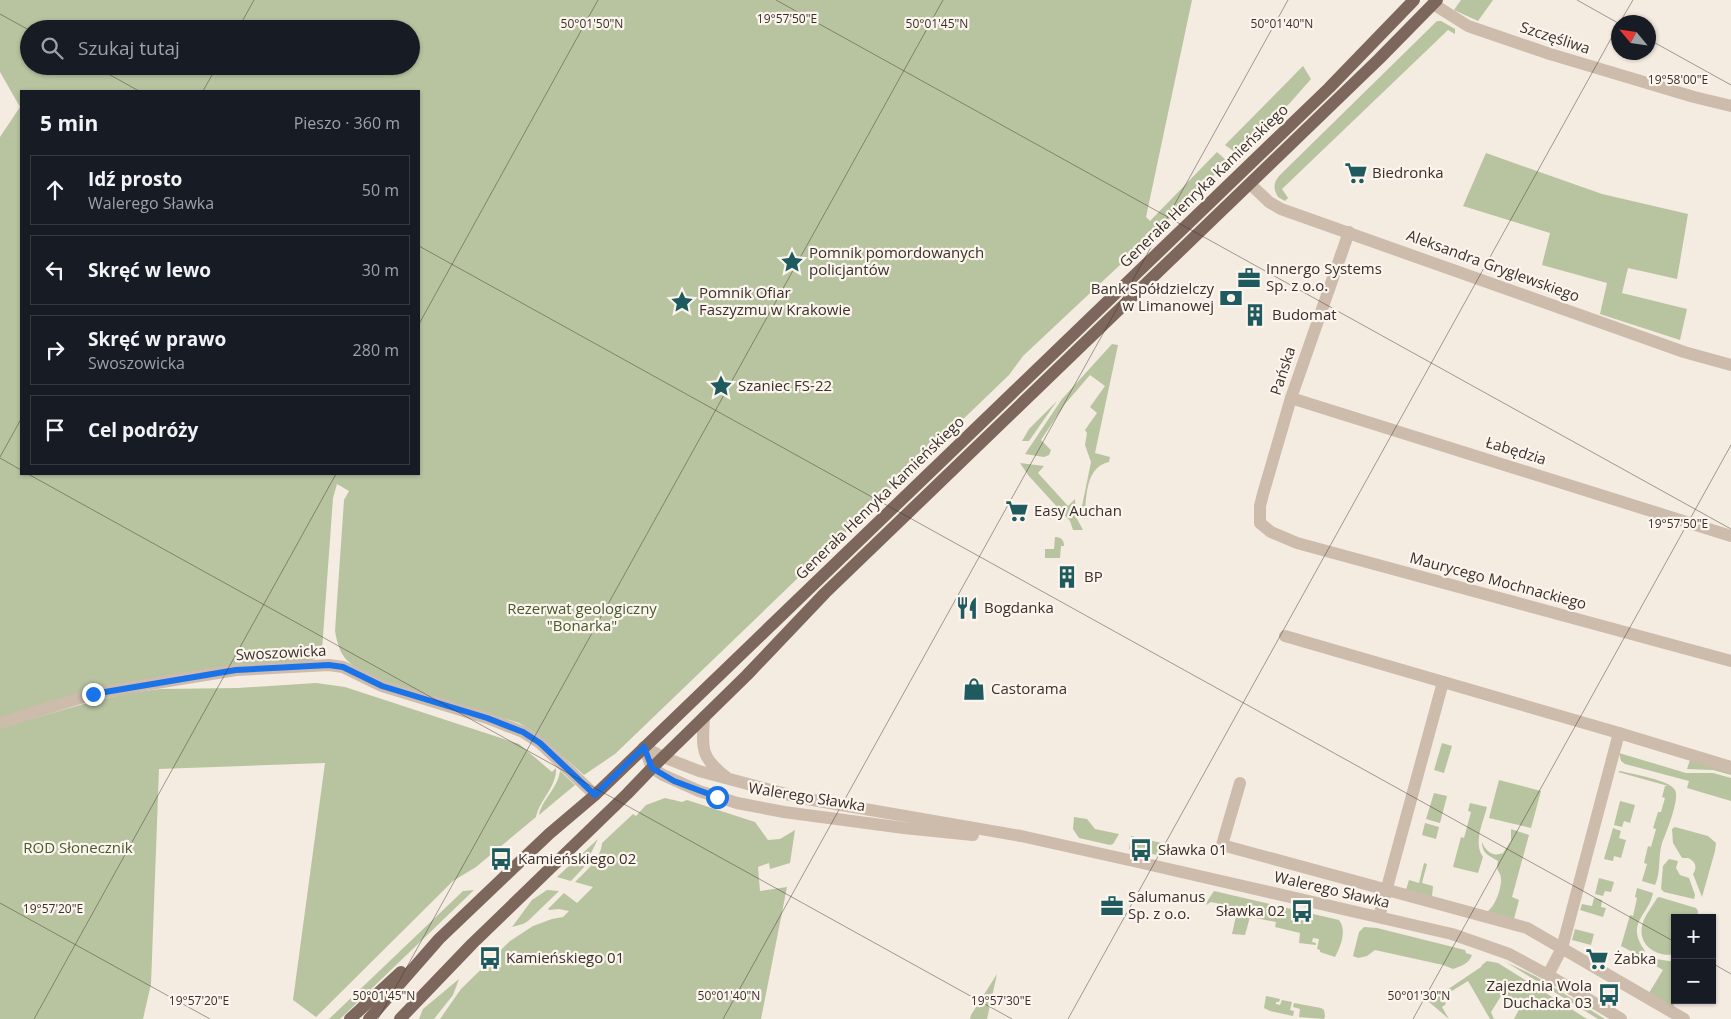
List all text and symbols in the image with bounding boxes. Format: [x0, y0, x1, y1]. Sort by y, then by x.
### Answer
text: 19°57'50"E [757, 10, 817, 27]
text: 50°01'50"N [561, 15, 623, 32]
text: 50°01'45"N [906, 15, 968, 32]
text: 50°01'40"N [1251, 15, 1313, 32]
north arrow [1611, 15, 1656, 60]
street label: Szczęśliwa [1518, 16, 1593, 58]
search box [20, 20, 420, 75]
icon: search [38, 34, 66, 62]
text: Szukaj tutaj [78, 35, 180, 61]
text: 19°58'00"E [1648, 71, 1708, 88]
street label: Generała Henryka Kamieńskiego [1115, 99, 1292, 271]
text: 5 min [40, 109, 98, 137]
text: Pieszo · 360 m [294, 112, 400, 134]
supermarket icon: Biedronka [1343, 160, 1369, 186]
place label: Biedronka [1372, 162, 1444, 182]
text: Idź prosto [88, 166, 182, 192]
icon: ahead [41, 176, 69, 204]
text: 50 m [362, 179, 399, 201]
text: Walerego Sławka [88, 192, 214, 214]
street label: Aleksandra Gryglewskiego [1404, 224, 1583, 306]
place label: Pomnik pomordowanych policjantów [809, 242, 984, 279]
place icon: Pomnik pomordowanych policjantów [779, 249, 805, 275]
icon: left [41, 256, 69, 284]
text: Skręć w lewo [88, 257, 211, 283]
place label: Innergo Systems Sp. z o.o. [1266, 258, 1382, 295]
text: 30 m [362, 259, 399, 281]
office icon: Innergo Systems Sp. z o.o. [1236, 265, 1262, 291]
place label: Bank Spółdzielczy w Limanowej [1091, 278, 1214, 315]
place label: Pomnik Ofiar Faszyzmu w Krakowie [699, 282, 851, 319]
bank icon: Bank Spółdzielczy w Limanowej [1218, 285, 1244, 311]
place icon: Pomnik Ofiar Faszyzmu w Krakowie [669, 289, 695, 315]
building icon: Budomat [1242, 302, 1268, 328]
place label: Budomat [1272, 304, 1337, 324]
text: Skręć w prawo [88, 326, 226, 352]
icon: right [41, 336, 69, 364]
text: 280 m [353, 339, 399, 361]
street label: Pańska [1265, 344, 1299, 398]
text: Swoszowicka [88, 352, 185, 374]
place icon: Szaniec FS-22 [708, 373, 734, 399]
place label: Szaniec FS-22 [738, 375, 832, 395]
street label: Generała Henryka Kamieńskiego [791, 411, 968, 583]
icon: arrive [41, 416, 69, 444]
text: Cel podróży [88, 417, 198, 443]
street label: Łabędzia [1484, 431, 1549, 469]
supermarket icon: Easy Auchan [1004, 498, 1030, 524]
place label: Easy Auchan [1034, 500, 1122, 520]
text: 19°57'50"E [1648, 515, 1708, 532]
street label: Maurycego Mochnackiego [1408, 547, 1589, 613]
building icon: BP [1054, 564, 1080, 590]
place label: BP [1084, 566, 1103, 586]
restaurant icon: Bogdanka [954, 595, 980, 621]
place label: Bogdanka [984, 597, 1054, 617]
park label: Rezerwat geologiczny "Bonarka" [507, 598, 657, 635]
street label: Swoszowicka [235, 640, 327, 664]
shop icon: Castorama [961, 676, 987, 702]
place label: Castorama [991, 678, 1067, 698]
route end [82, 683, 105, 706]
street label: Walerego Sławka [747, 777, 867, 815]
route start [706, 786, 729, 809]
park label: ROD Słonecznik [23, 837, 133, 857]
bus stop icon: Sławka 01 [1128, 837, 1154, 863]
place label: Sławka 01 [1158, 839, 1227, 859]
bus stop icon: Kamieńskiego 02 [488, 846, 514, 872]
place label: Kamieńskiego 02 [518, 848, 636, 868]
street label: Walerego Sławka [1272, 866, 1392, 912]
place label: Salumanus Sp. z o.o. [1128, 886, 1205, 923]
office icon: Salumanus Sp. z o.o. [1099, 893, 1125, 919]
bus stop icon: Sławka 02 [1289, 898, 1315, 924]
text: 19°57'20"E [23, 900, 83, 917]
place label: Sławka 02 [1216, 900, 1285, 920]
map controls [1671, 914, 1716, 1004]
button: + [1671, 914, 1716, 959]
bus stop icon: Kamieńskiego 01 [477, 945, 503, 971]
supermarket icon: Żabka [1584, 946, 1610, 972]
place label: Kamieńskiego 01 [506, 947, 624, 967]
place label: Żabka [1614, 948, 1656, 968]
button: − [1671, 959, 1716, 1004]
place label: Zajezdnia Wola Duchacka 03 [1486, 975, 1592, 1012]
bus stop icon: Zajezdnia Wola Duchacka 03 [1596, 982, 1622, 1008]
text: 50°01'45"N [353, 987, 415, 1004]
text: 50°01'40"N [698, 987, 760, 1004]
text: 50°01'30"N [1388, 987, 1450, 1004]
text: 19°57'20"E [169, 992, 229, 1009]
text: 19°57'30"E [971, 992, 1031, 1009]

